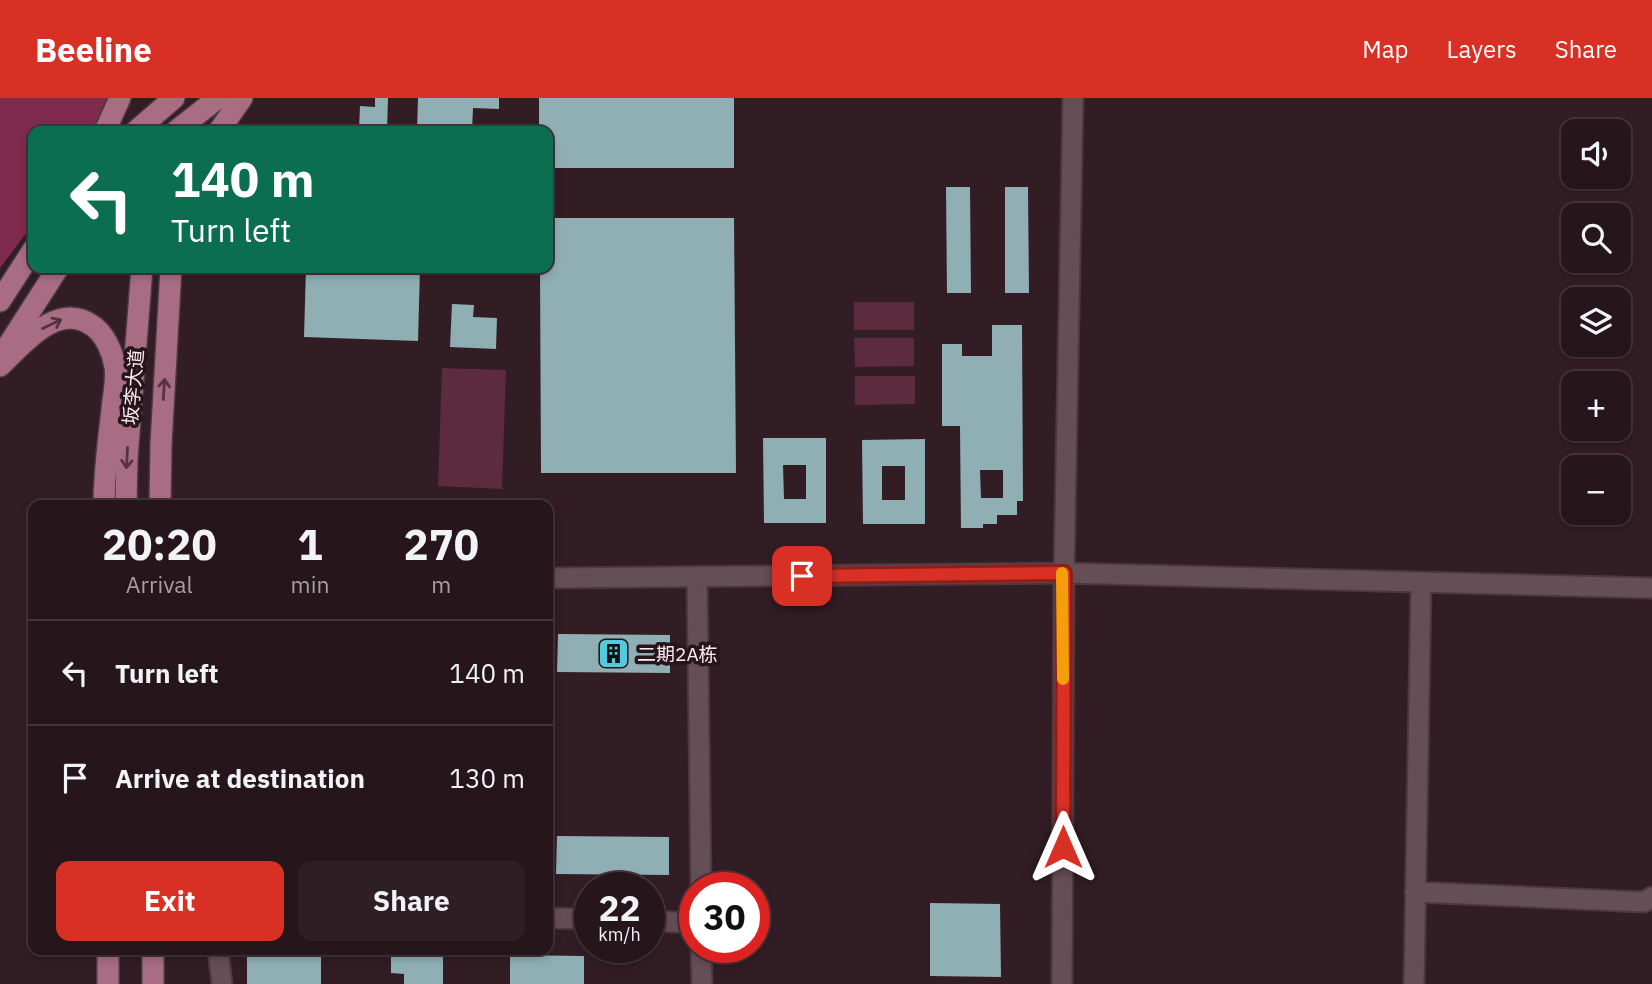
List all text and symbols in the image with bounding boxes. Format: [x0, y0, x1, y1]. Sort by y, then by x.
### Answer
text: Beeline [35, 28, 152, 71]
text: Map [1362, 33, 1409, 65]
text: Layers [1447, 33, 1517, 65]
text: Share [1555, 33, 1617, 65]
map controls [1561, 119, 1631, 525]
button: sound [1561, 119, 1631, 189]
text: 140 m [171, 147, 315, 210]
icon: left [56, 154, 147, 245]
button: search [1561, 203, 1631, 273]
text: Turn left [171, 209, 291, 251]
button: layers [1561, 287, 1631, 357]
one-way arrow [42, 316, 62, 330]
street label: 坂李大道 [118, 348, 148, 426]
button: + [1561, 371, 1631, 441]
one-way arrow [158, 377, 171, 400]
one-way arrow [121, 446, 134, 469]
button: − [1561, 455, 1631, 525]
text: 20:20 [102, 517, 217, 572]
text: 1 [297, 517, 323, 572]
text: 270 [403, 517, 479, 572]
pin [772, 546, 832, 606]
icon: arrive [783, 557, 821, 595]
text: Arrival [126, 569, 193, 599]
text: min [291, 569, 329, 599]
text: m [431, 569, 451, 599]
building icon: 二期2A栋 [597, 637, 631, 671]
place label: 二期2A栋 [637, 642, 718, 666]
icon: left [56, 654, 94, 692]
text: Turn left [115, 656, 218, 690]
text: 140 m [449, 656, 525, 690]
icon: arrive [56, 759, 94, 797]
text: Arrive at destination [115, 761, 365, 795]
text: 130 m [449, 761, 525, 795]
position arrow [1026, 810, 1100, 884]
button: Exit [56, 861, 284, 941]
button: Share [298, 861, 525, 941]
speed limit sign: 30 [679, 872, 770, 963]
text: 22 [598, 885, 641, 931]
text: km/h [598, 923, 641, 946]

